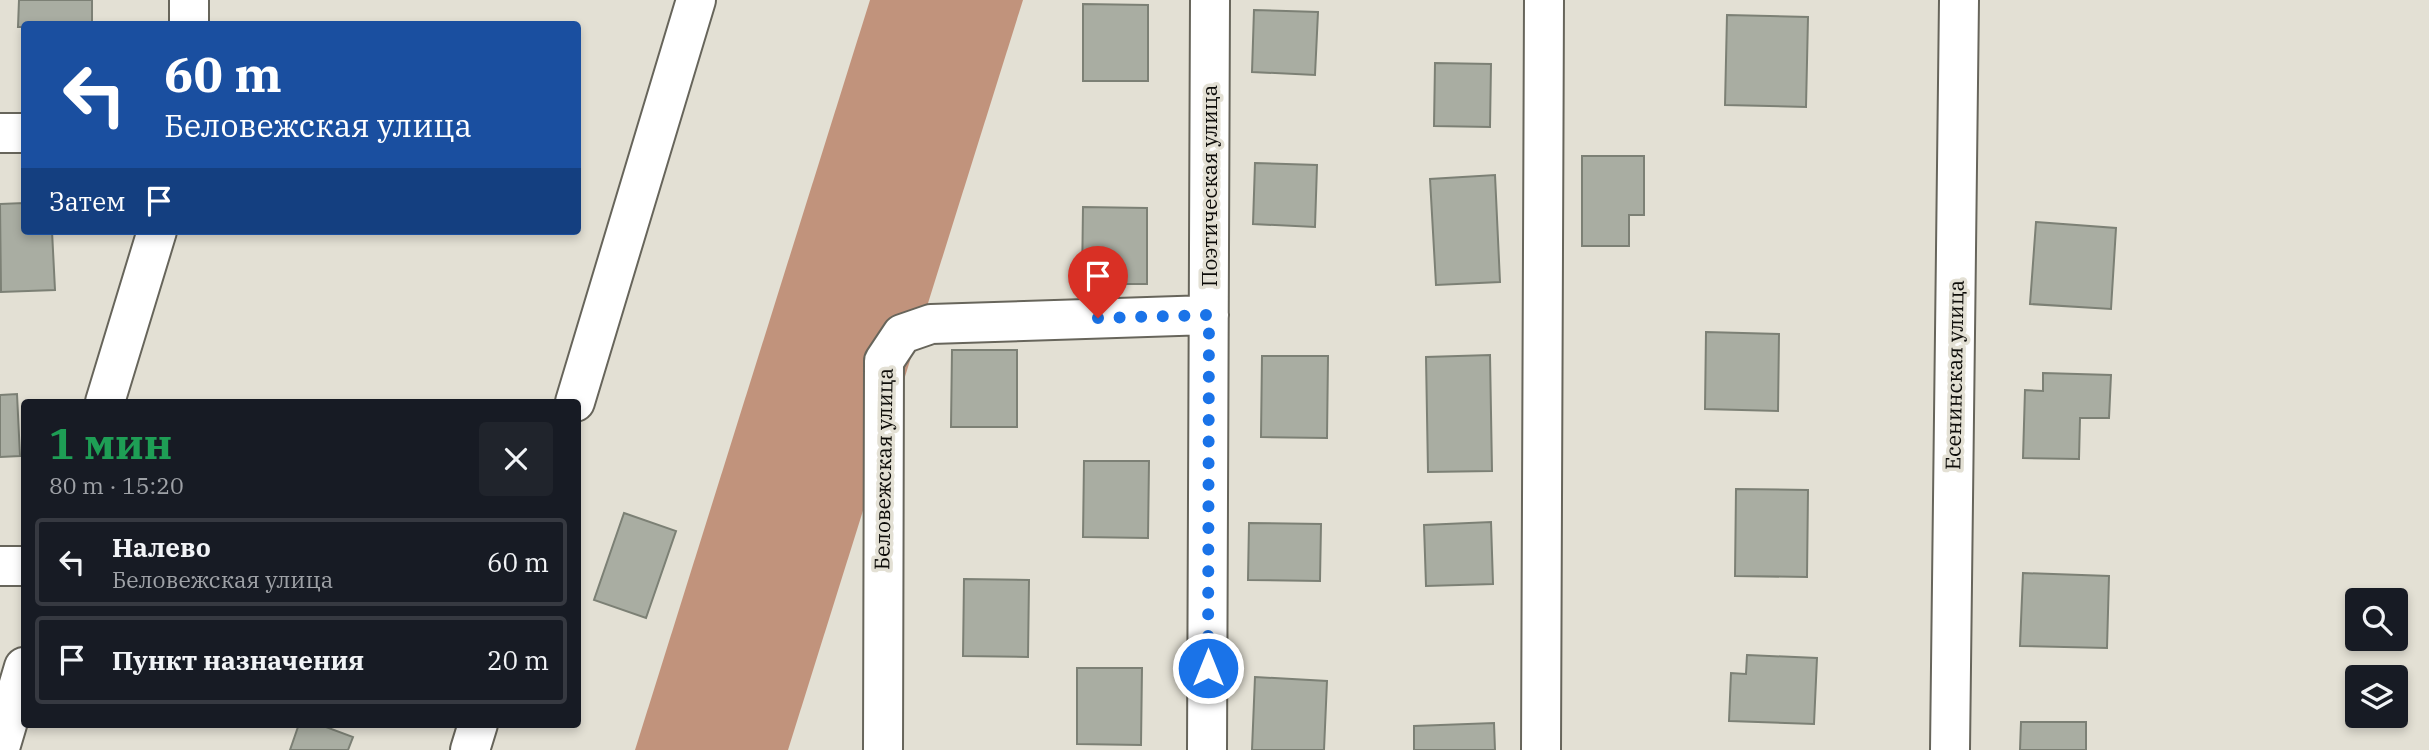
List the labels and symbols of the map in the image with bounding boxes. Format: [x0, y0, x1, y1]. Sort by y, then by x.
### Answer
street label: Поэтическая улица [1195, 85, 1223, 287]
pin [1068, 246, 1128, 318]
street label: Есенинская улица [1938, 280, 1970, 470]
street label: Беловежская улица [867, 368, 899, 570]
position arrow [1171, 631, 1245, 705]

